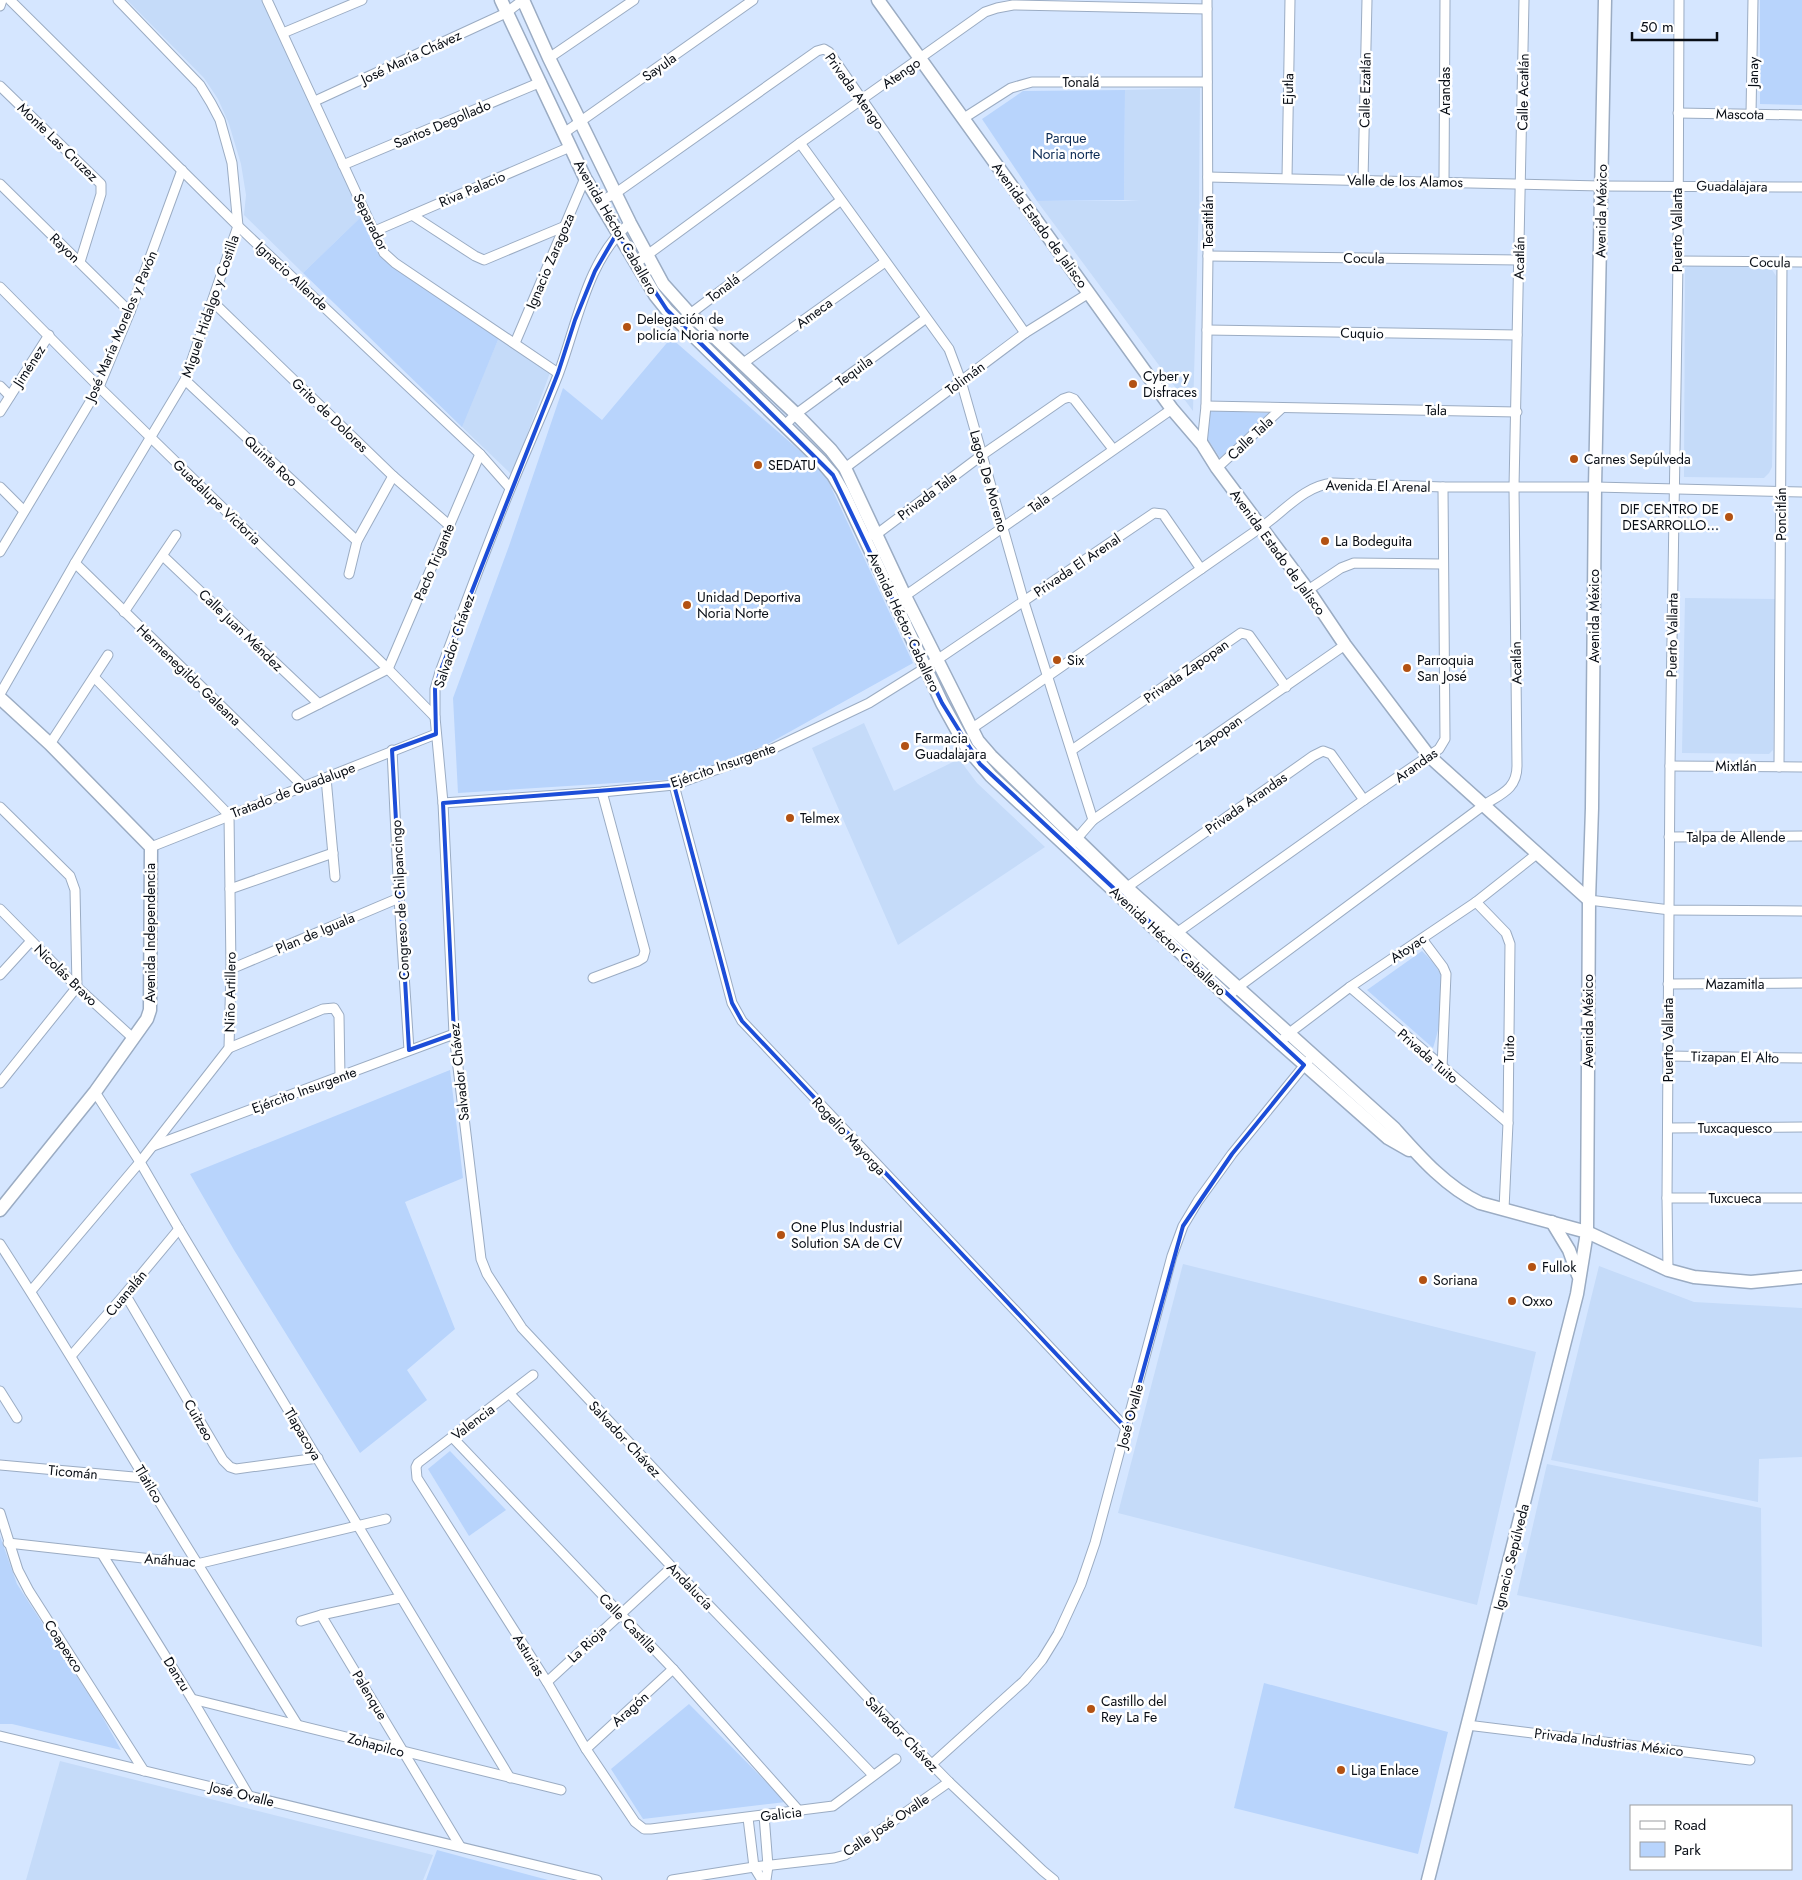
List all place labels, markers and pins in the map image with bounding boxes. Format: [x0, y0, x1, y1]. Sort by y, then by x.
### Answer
place label: Delegación de policía Noria norte [637, 309, 749, 345]
marker: Delegación de policía Noria norte [621, 321, 633, 333]
place label: Cyber y Disfraces [1143, 366, 1197, 402]
marker: Cyber y Disfraces [1127, 378, 1139, 390]
place label: Carnes Sepúlveda [1584, 449, 1691, 469]
marker: Carnes Sepúlveda [1568, 453, 1580, 465]
place label: SEDATU [768, 455, 816, 475]
marker: SEDATU [752, 459, 764, 471]
place label: DIF CENTRO DE DESARROLLO… [1620, 499, 1719, 535]
marker: DIF CENTRO DE DESARROLLO… [1723, 511, 1735, 523]
place label: La Bodeguita [1335, 531, 1412, 551]
marker: La Bodeguita [1319, 535, 1331, 547]
place label: Unidad Deportiva Noria Norte [697, 587, 801, 623]
marker: Unidad Deportiva Noria Norte [681, 599, 693, 611]
place label: Six [1067, 650, 1084, 670]
place label: Parroquia San José [1417, 650, 1474, 686]
marker: Six [1051, 654, 1063, 666]
marker: Parroquia San José [1401, 662, 1413, 674]
place label: Farmacia Guadalajara [915, 728, 986, 764]
marker: Farmacia Guadalajara [899, 740, 911, 752]
place label: Telmex [800, 808, 839, 828]
marker: Telmex [784, 812, 796, 824]
place label: One Plus Industrial Solution SA de CV [791, 1217, 903, 1253]
marker: One Plus Industrial Solution SA de CV [775, 1229, 787, 1241]
place label: Fullok [1542, 1257, 1577, 1277]
marker: Fullok [1526, 1261, 1538, 1273]
place label: Soriana [1433, 1270, 1478, 1290]
marker: Soriana [1417, 1274, 1429, 1286]
place label: Oxxo [1522, 1291, 1553, 1311]
marker: Oxxo [1506, 1295, 1518, 1307]
place label: Castillo del Rey La Fe [1101, 1691, 1167, 1727]
marker: Castillo del Rey La Fe [1085, 1703, 1097, 1715]
place label: Liga Enlace [1351, 1760, 1419, 1780]
marker: Liga Enlace [1335, 1764, 1347, 1776]

